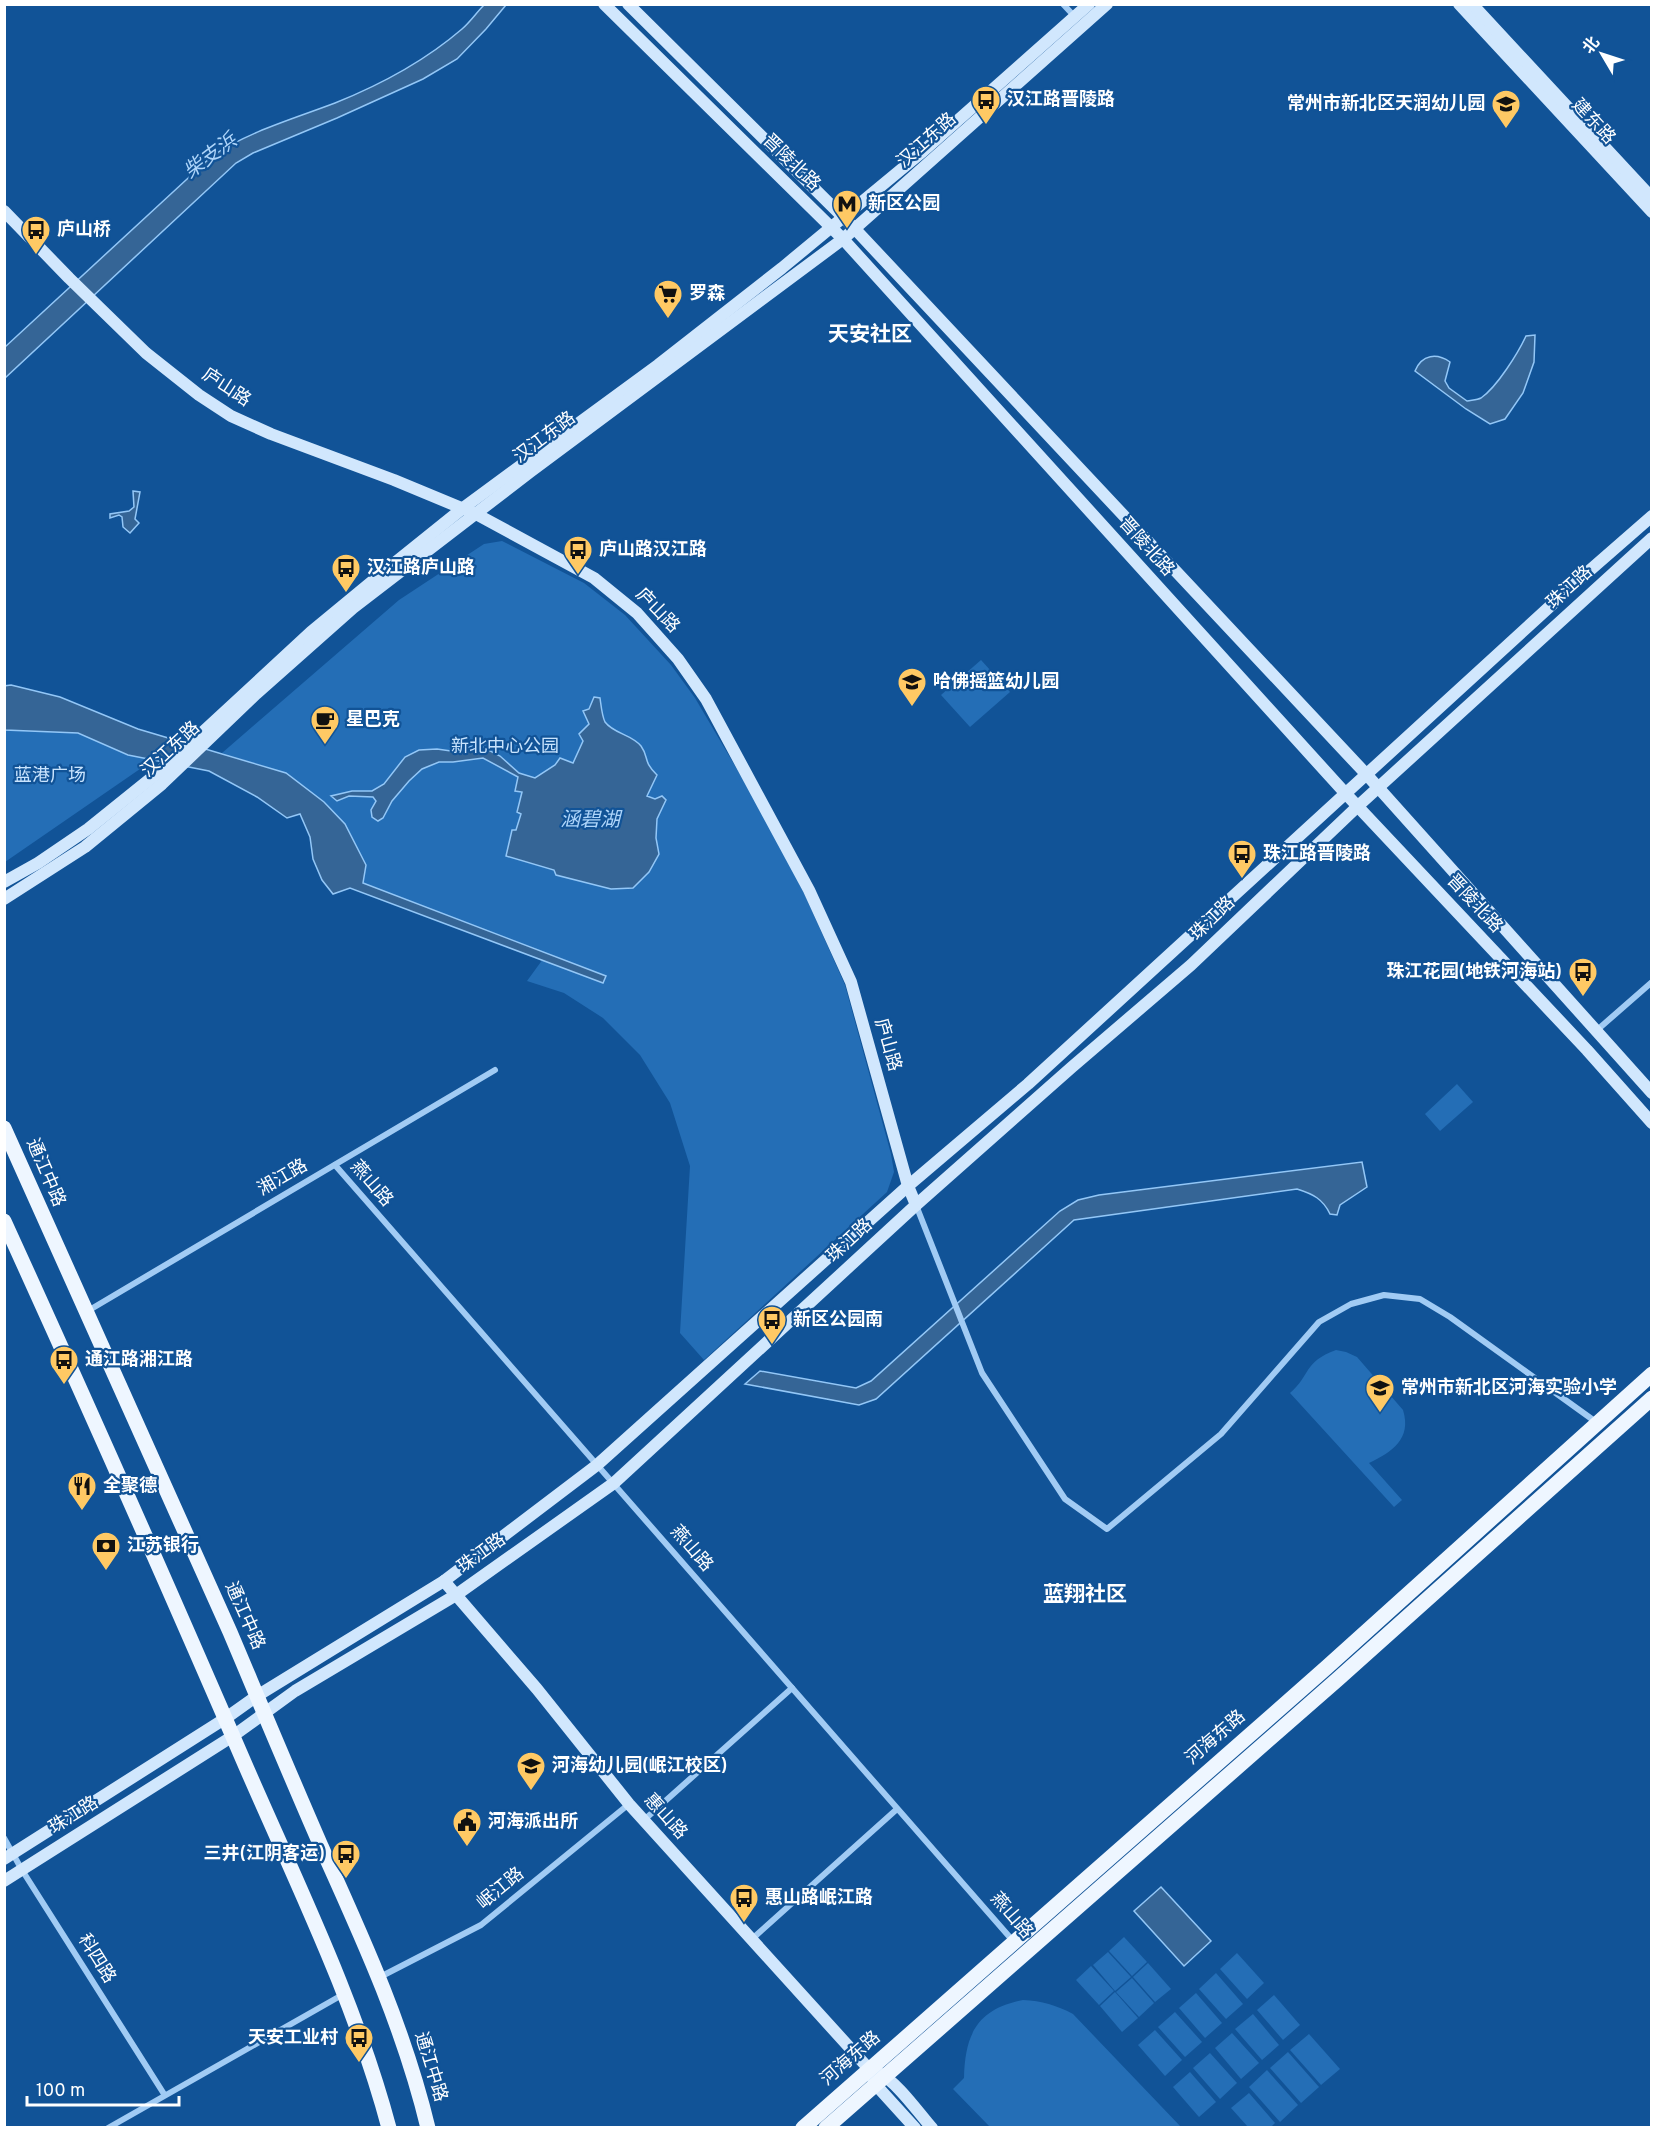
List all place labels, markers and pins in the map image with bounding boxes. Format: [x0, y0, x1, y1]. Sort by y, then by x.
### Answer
bus stop icon: 汉江路晋陵路 [970, 84, 1002, 126]
school or university icon: 常州市新北区天润幼儿园 [1490, 88, 1522, 130]
place label: 汉江路晋陵路 [1007, 89, 1115, 112]
place label: 常州市新北区天润幼儿园 [1287, 93, 1485, 116]
metro station icon: 新区公园 [831, 188, 863, 230]
place label: 新区公园 [868, 193, 940, 216]
bus stop icon: 庐山桥 [20, 214, 52, 256]
place label: 庐山桥 [57, 219, 111, 242]
supermarket icon: 罗森 [652, 278, 684, 320]
place label: 罗森 [689, 283, 725, 306]
bus stop icon: 庐山路汉江路 [562, 534, 594, 576]
place label: 庐山路汉江路 [599, 539, 707, 562]
bus stop icon: 汉江路庐山路 [330, 552, 362, 594]
place label: 汉江路庐山路 [367, 557, 475, 580]
school or university icon: 哈佛摇篮幼儿园 [896, 666, 928, 708]
place label: 哈佛摇篮幼儿园 [933, 671, 1059, 694]
cafe icon: 星巴克 [309, 704, 341, 746]
place label: 星巴克 [346, 709, 400, 732]
bus stop icon: 珠江路晋陵路 [1226, 838, 1258, 880]
place label: 珠江路晋陵路 [1263, 843, 1371, 866]
bus stop icon: 珠江花园(地铁河海站) [1567, 956, 1599, 998]
place label: 珠江花园(地铁河海站) [1387, 961, 1562, 984]
bus stop icon: 新区公园南 [756, 1304, 788, 1346]
place label: 新区公园南 [793, 1309, 883, 1332]
bus stop icon: 通江路湘江路 [48, 1344, 80, 1386]
place label: 通江路湘江路 [85, 1349, 193, 1372]
school or university icon: 常州市新北区河海实验小学 [1364, 1372, 1396, 1414]
place label: 常州市新北区河海实验小学 [1401, 1377, 1617, 1400]
restaurant icon: 全聚德 [66, 1470, 98, 1512]
place label: 全聚德 [103, 1475, 157, 1498]
bank icon: 江苏银行 [90, 1530, 122, 1572]
place label: 江苏银行 [127, 1534, 199, 1558]
school or university icon: 河海幼儿园(岷江校区) [515, 1750, 547, 1792]
place label: 河海幼儿园(岷江校区) [552, 1755, 727, 1778]
public building icon: 河海派出所 [451, 1806, 483, 1848]
place label: 河海派出所 [488, 1811, 578, 1834]
bus stop icon: 三井(江阴客运) [330, 1838, 362, 1880]
place label: 三井(江阴客运) [204, 1843, 325, 1866]
bus stop icon: 惠山路岷江路 [728, 1882, 760, 1924]
place label: 惠山路岷江路 [765, 1887, 873, 1910]
bus stop icon: 天安工业村 [343, 2022, 375, 2064]
place label: 天安工业村 [248, 2027, 338, 2050]

